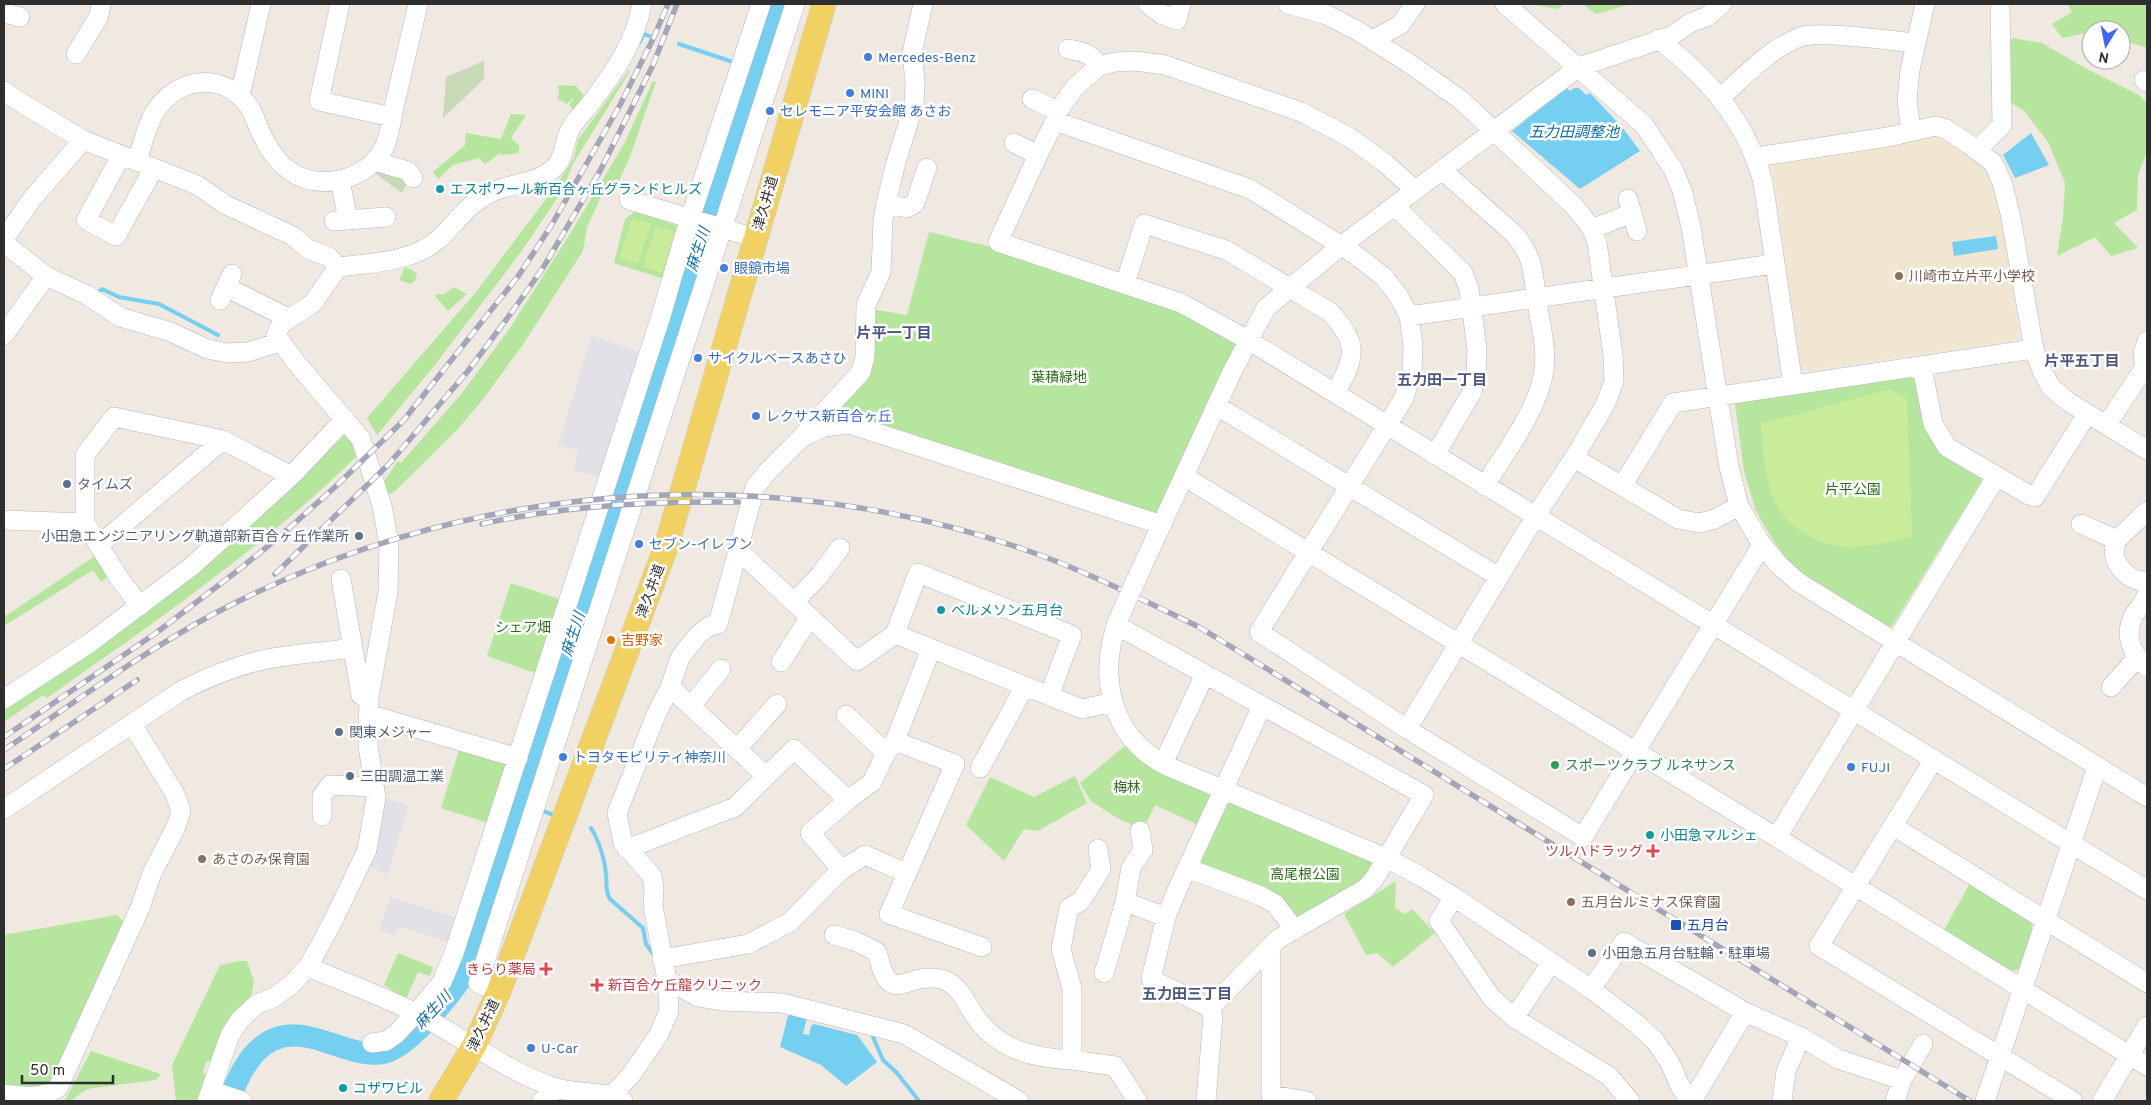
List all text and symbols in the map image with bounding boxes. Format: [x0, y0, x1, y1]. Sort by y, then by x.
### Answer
north arrow [2081, 20, 2131, 70]
text: N [2098, 47, 2110, 66]
place label: Mercedes-Benz [878, 50, 976, 67]
marker: Mercedes-Benz [862, 51, 874, 63]
place label: MINI [860, 86, 889, 103]
marker: MINI [844, 87, 856, 99]
place label: セレモニア平安会館 あさお [780, 104, 951, 121]
marker: セレモニア平安会館 あさお [764, 105, 776, 117]
water label: 五力田調整池 [1529, 124, 1621, 143]
street label: 津久井道 [750, 174, 782, 233]
place label: エスポワール新百合ヶ丘グランドヒルズ [450, 181, 702, 199]
marker: エスポワール新百合ヶ丘グランドヒルズ [434, 183, 446, 195]
water label: 麻生川 [683, 223, 716, 274]
place label: 眼鏡市場 [734, 261, 790, 278]
marker: 眼鏡市場 [718, 262, 730, 274]
place label: 川崎市立片平小学校 [1909, 269, 2035, 286]
marker: 川崎市立片平小学校 [1893, 270, 1905, 282]
district label: 片平一丁目 [856, 325, 932, 344]
place label: サイクルベースあさひ [708, 351, 847, 368]
marker: サイクルベースあさひ [692, 352, 704, 364]
district label: 片平五丁目 [2044, 353, 2120, 372]
park label: 葉積緑地 [1031, 370, 1087, 387]
district label: 五力田一丁目 [1397, 372, 1487, 391]
place label: レクサス新百合ヶ丘 [766, 409, 892, 426]
marker: レクサス新百合ヶ丘 [750, 410, 762, 422]
place label: タイムズ [77, 476, 133, 494]
marker: タイムズ [61, 478, 73, 490]
park label: 片平公園 [1825, 482, 1881, 499]
place label: 小田急エンジニアリング軌道部新百合ヶ丘作業所 [41, 528, 349, 546]
marker: 小田急エンジニアリング軌道部新百合ヶ丘作業所 [353, 530, 365, 542]
place label: セブン-イレブン [649, 536, 753, 554]
marker: セブン-イレブン [633, 538, 645, 550]
street label: 津久井道 [633, 562, 669, 621]
place label: ベルメソン五月台 [951, 602, 1063, 620]
marker: ベルメソン五月台 [935, 604, 947, 616]
water label: 麻生川 [558, 608, 591, 659]
park label: シェア畑 [495, 620, 551, 637]
place label: 吉野家 [621, 633, 663, 650]
marker: 吉野家 [605, 634, 617, 646]
place label: 関東メジャー [349, 725, 432, 742]
marker: 関東メジャー [333, 726, 345, 738]
place label: トヨタモビリティ神奈川 [573, 750, 726, 767]
marker: トヨタモビリティ神奈川 [557, 751, 569, 763]
place label: スポーツクラブ ルネサンス [1565, 757, 1736, 775]
marker: スポーツクラブ ルネサンス [1549, 759, 1561, 771]
place label: FUJI [1861, 760, 1890, 777]
marker: FUJI [1845, 761, 1857, 773]
place label: 三田調温工業 [360, 769, 444, 786]
marker: 三田調温工業 [344, 770, 356, 782]
park label: 梅林 [1113, 779, 1141, 797]
place label: 小田急マルシェ [1660, 828, 1758, 845]
marker: 小田急マルシェ [1644, 829, 1656, 841]
place label: ツルハドラッグ [1545, 844, 1643, 861]
marker: ツルハドラッグ [1647, 845, 1659, 857]
place label: あさのみ保育園 [212, 852, 310, 869]
marker: あさのみ保育園 [196, 853, 208, 865]
park label: 高尾根公園 [1270, 867, 1340, 884]
place label: 五月台ルミナス保育園 [1581, 894, 1721, 912]
marker: 五月台ルミナス保育園 [1565, 896, 1577, 908]
place label: 五月台 [1687, 917, 1729, 935]
marker: 五月台 [1669, 918, 1683, 932]
place label: 小田急五月台駐輪・駐車場 [1602, 945, 1770, 963]
marker: 小田急五月台駐輪・駐車場 [1586, 947, 1598, 959]
place label: きらり薬局 [466, 962, 536, 979]
marker: きらり薬局 [540, 963, 552, 975]
marker: 新百合ケ丘龍クリニック [590, 978, 604, 992]
place label: 新百合ケ丘龍クリニック [608, 978, 762, 995]
district label: 五力田三丁目 [1142, 986, 1232, 1005]
water label: 麻生川 [412, 987, 458, 1034]
street label: 津久井道 [464, 996, 504, 1055]
place label: U-Car [541, 1041, 579, 1058]
marker: U-Car [525, 1042, 537, 1054]
scale bar [22, 1052, 114, 1084]
text: 50 m [30, 1062, 65, 1081]
place label: コザワビル [353, 1081, 423, 1098]
marker: コザワビル [337, 1082, 349, 1094]

